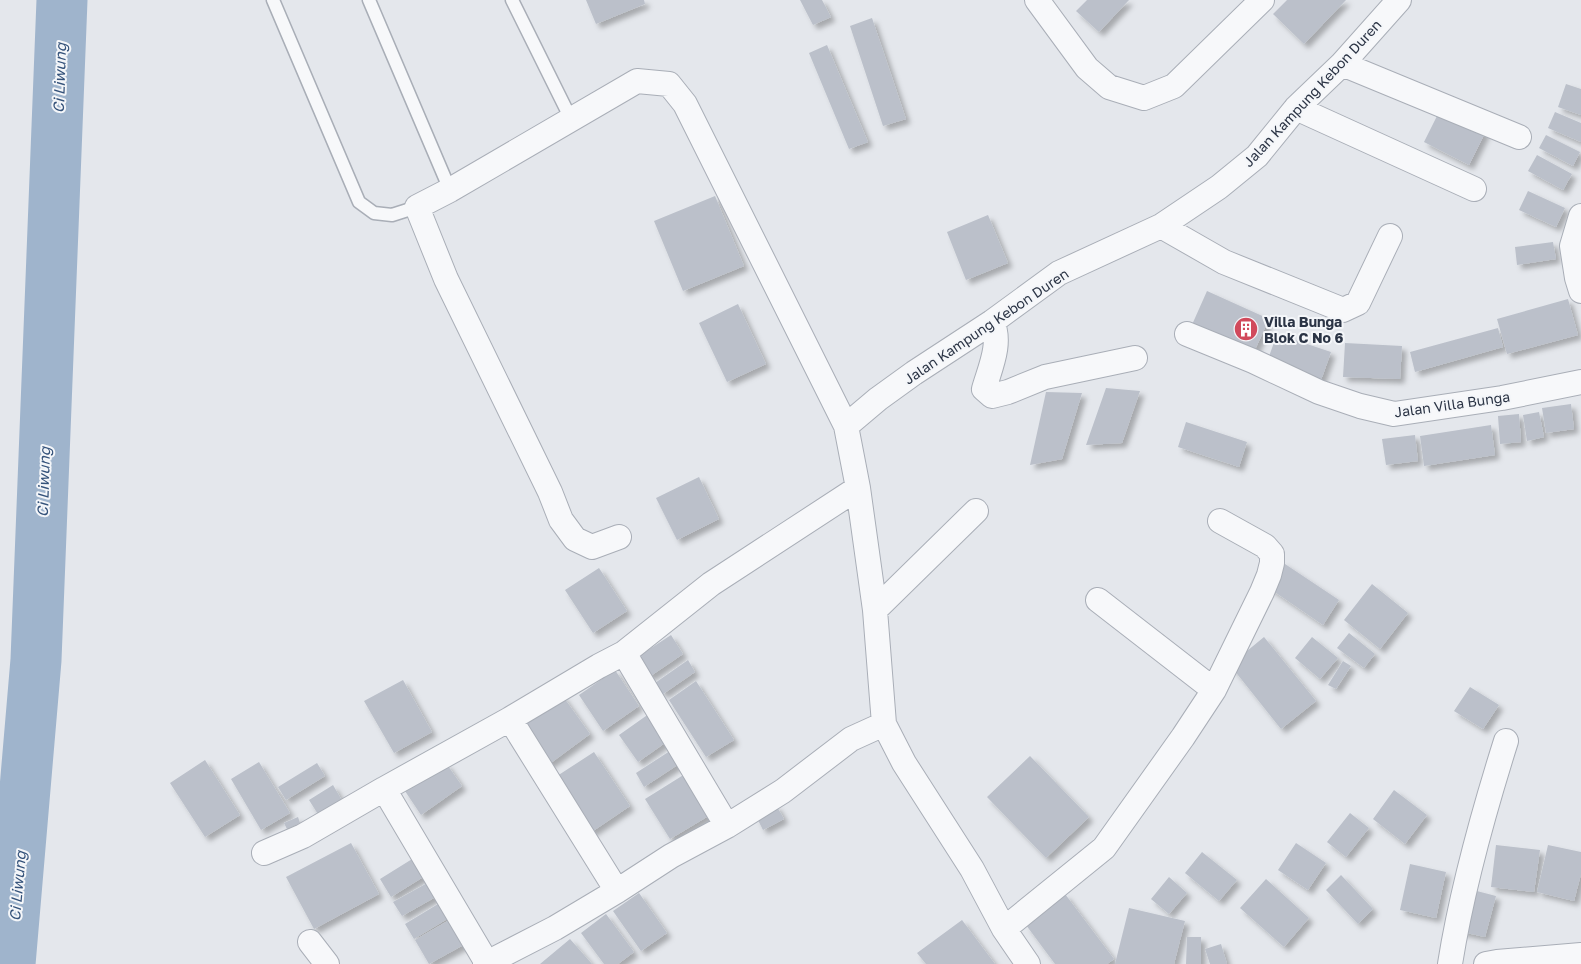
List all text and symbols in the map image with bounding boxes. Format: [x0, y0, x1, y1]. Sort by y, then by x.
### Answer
street label: Jalan Kampung Kebon Duren [1239, 16, 1385, 170]
water label: Ci Liwung [49, 41, 70, 113]
street label: Jalan Kampung Kebon Duren [901, 265, 1071, 387]
place label: Villa Bunga Blok C No 6 [1264, 313, 1343, 346]
building icon: Villa Bunga Blok C No 6 [1233, 316, 1259, 342]
street label: Jalan Villa Bunga [1393, 387, 1511, 421]
water label: Ci Liwung [33, 445, 54, 517]
water label: Ci Liwung [5, 848, 30, 922]

